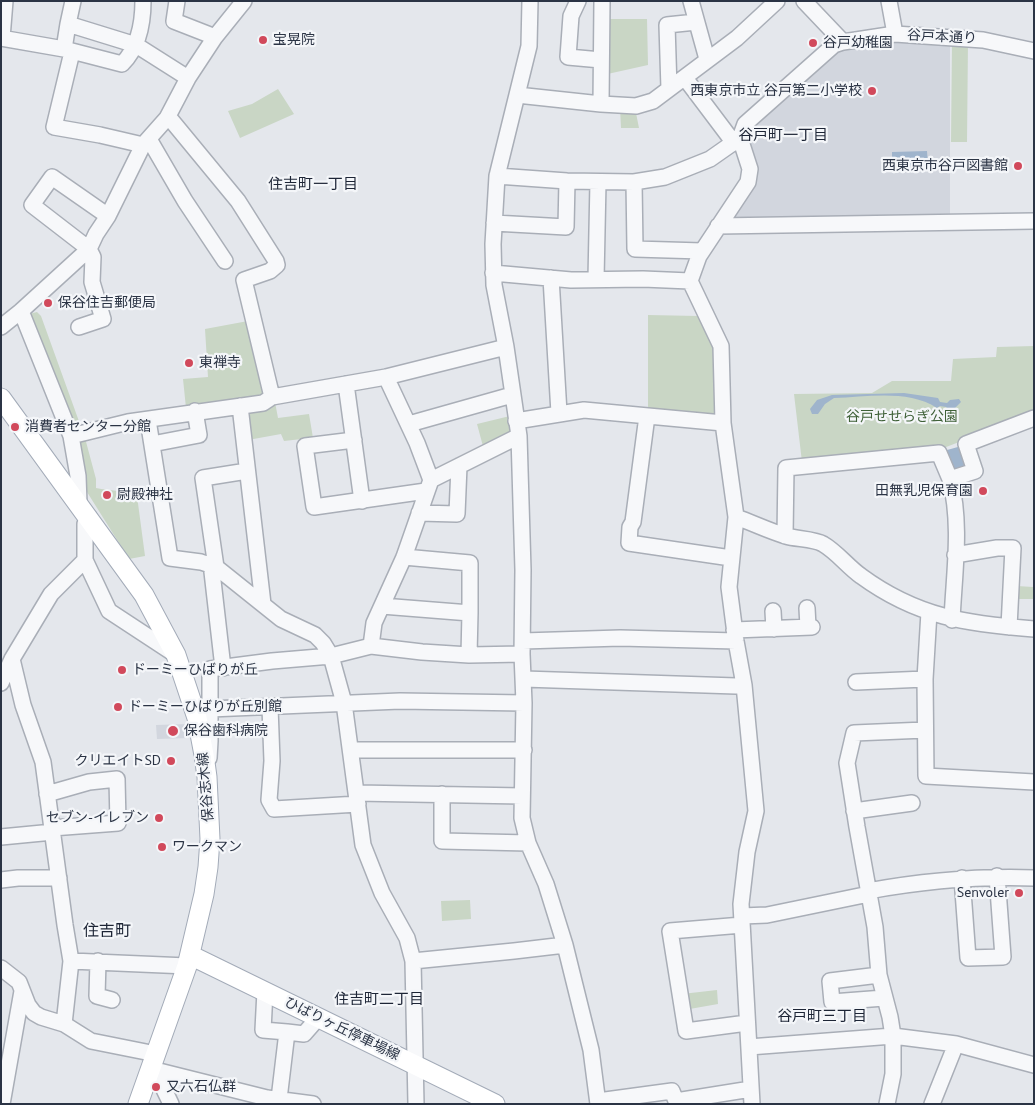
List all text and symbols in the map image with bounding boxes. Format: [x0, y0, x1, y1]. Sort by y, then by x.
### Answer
street label: 谷戸本通り [907, 27, 977, 47]
place label: 宝晃院 [273, 32, 315, 48]
marker: 宝晃院 [257, 34, 269, 46]
place label: 谷戸幼稚園 [823, 35, 893, 51]
marker: 谷戸幼稚園 [807, 37, 819, 49]
place label: 西東京市立 谷戸第二小学校 [690, 83, 862, 99]
marker: 西東京市立 谷戸第二小学校 [866, 85, 878, 97]
district label: 谷戸町一丁目 [738, 127, 828, 145]
place label: 西東京市谷戸図書館 [882, 158, 1008, 174]
marker: 西東京市谷戸図書館 [1012, 160, 1024, 172]
district label: 住吉町一丁目 [268, 176, 358, 194]
place label: 保谷住吉郵便局 [58, 295, 156, 311]
marker: 保谷住吉郵便局 [42, 297, 54, 309]
place label: 東禅寺 [199, 355, 241, 371]
marker: 東禅寺 [183, 357, 195, 369]
park label: 谷戸せせらぎ公園 [846, 409, 958, 425]
place label: 消費者センター分館 [25, 419, 151, 435]
marker: 消費者センター分館 [9, 421, 21, 433]
place label: 田無乳児保育園 [875, 483, 973, 499]
marker: 田無乳児保育園 [977, 485, 989, 497]
place label: 尉殿神社 [117, 487, 173, 503]
marker: 尉殿神社 [101, 489, 113, 501]
place label: ドーミーひばりが丘 [132, 662, 258, 678]
marker: ドーミーひばりが丘 [116, 664, 128, 676]
place label: ドーミーひばりが丘別館 [128, 699, 282, 715]
marker: ドーミーひばりが丘別館 [112, 701, 124, 713]
place label: 保谷歯科病院 [184, 723, 268, 739]
marker: 保谷歯科病院 [166, 724, 180, 738]
street label: 保谷志木線 [195, 751, 217, 823]
place label: クリエイトSD [74, 753, 161, 769]
marker: クリエイトSD [165, 755, 177, 767]
place label: セブン-イレブン [46, 810, 149, 826]
marker: セブン-イレブン [153, 812, 165, 824]
place label: ワークマン [172, 839, 242, 855]
marker: ワークマン [156, 841, 168, 853]
place label: Senvoler [957, 885, 1009, 901]
marker: Senvoler [1013, 887, 1025, 899]
district label: 住吉町 [83, 921, 131, 941]
district label: 住吉町二丁目 [334, 991, 424, 1009]
street label: ひばりヶ丘停車場線 [282, 994, 402, 1064]
district label: 谷戸町三丁目 [777, 1008, 867, 1026]
place label: 又六石仏群 [166, 1079, 236, 1095]
marker: 又六石仏群 [150, 1081, 162, 1093]

